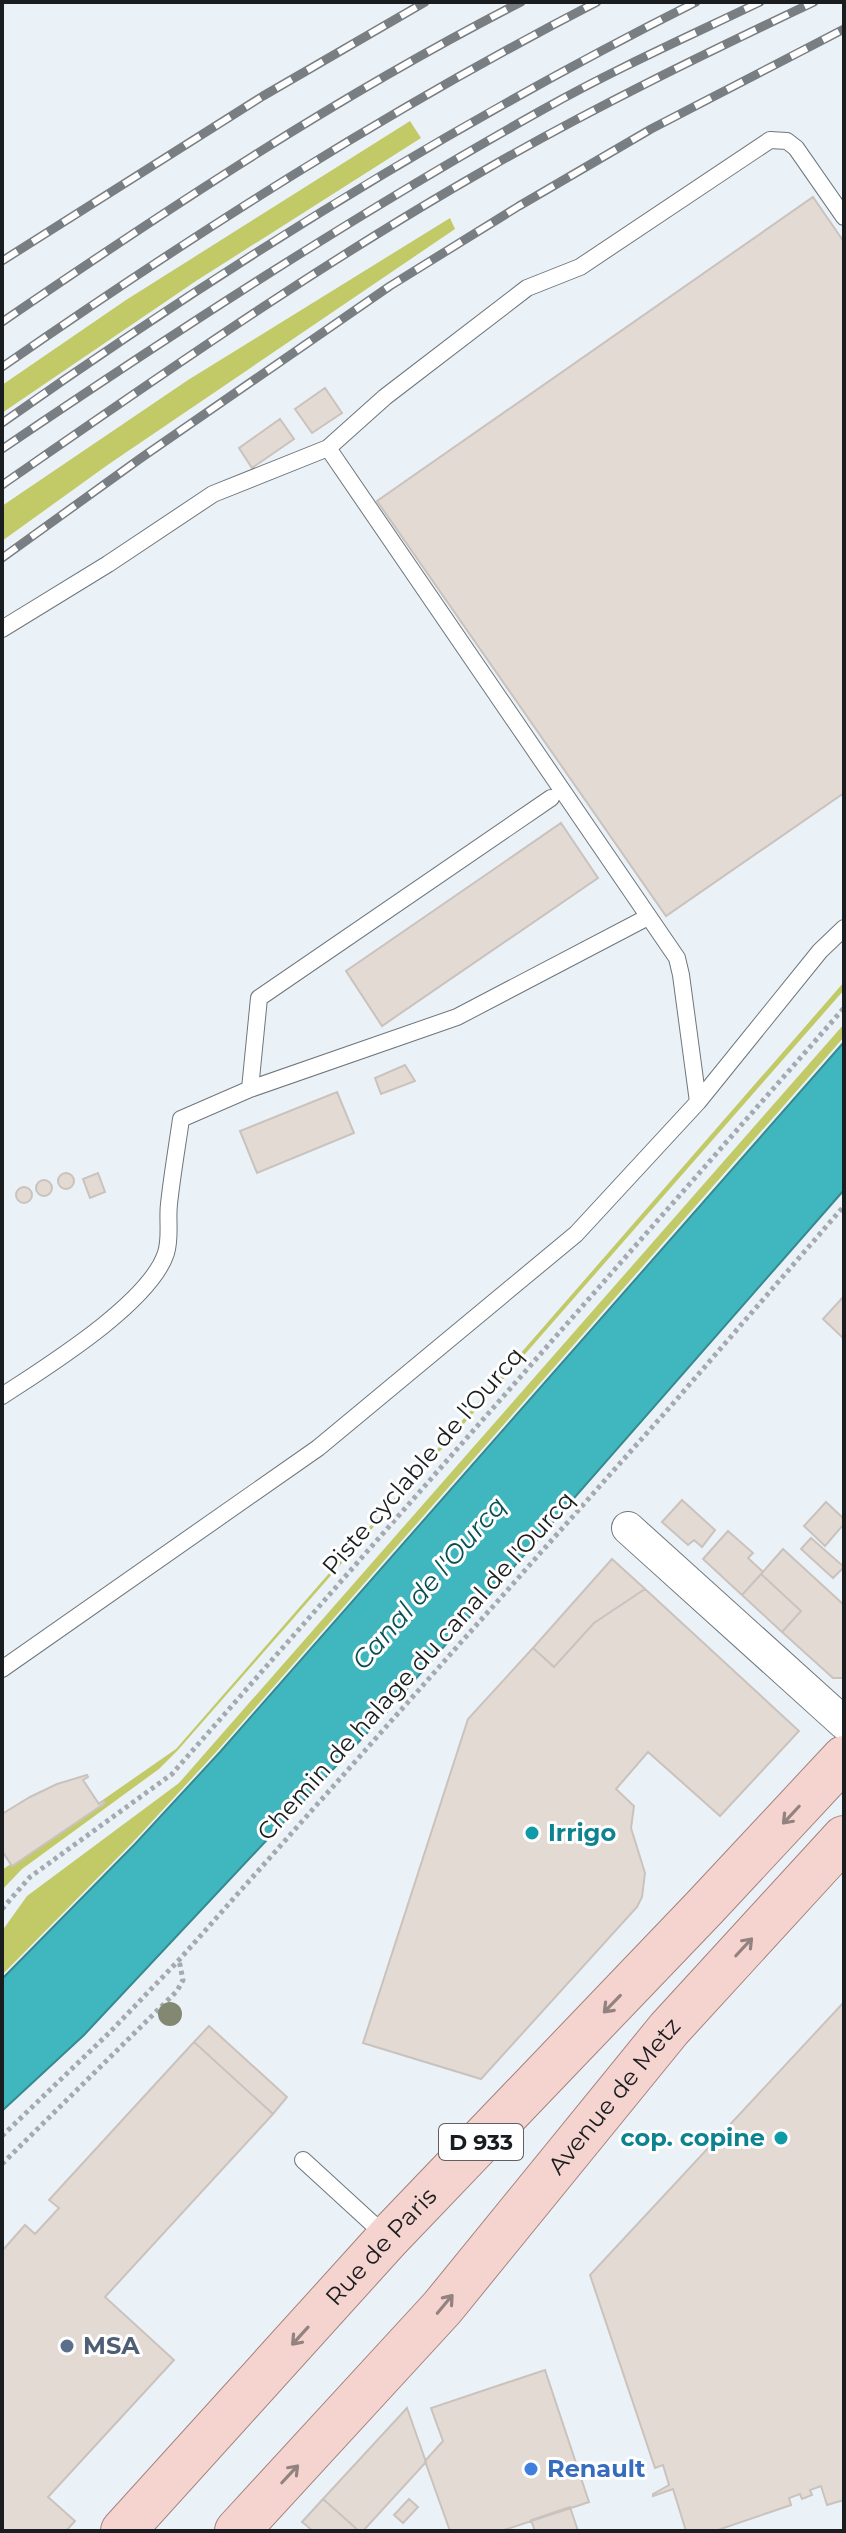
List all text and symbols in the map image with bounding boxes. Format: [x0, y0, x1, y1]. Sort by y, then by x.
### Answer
street label: Piste cyclable de l'Ourcq [316, 1341, 529, 1580]
street label: Chemin de halage du canal de l'Ourcq [251, 1485, 580, 1846]
water label: Canal de l'Ourcq [345, 1490, 513, 1676]
one-way arrow [781, 1805, 800, 1825]
place label: Irrigo [548, 1818, 616, 1847]
marker: Irrigo [523, 1824, 541, 1842]
one-way arrow [734, 1937, 753, 1958]
one-way arrow [603, 1994, 622, 2014]
street label: Avenue de Metz [542, 2011, 686, 2180]
place label: cop. copine [620, 2123, 765, 2152]
road number: D 933 [439, 2124, 523, 2160]
marker: cop. copine [772, 2129, 790, 2147]
street label: Rue de Paris [319, 2181, 442, 2311]
one-way arrow [436, 2294, 454, 2315]
one-way arrow [290, 2326, 309, 2346]
place label: MSA [83, 2331, 140, 2360]
marker: MSA [58, 2337, 76, 2355]
place label: Renault [547, 2454, 646, 2483]
marker: Renault [522, 2460, 540, 2478]
one-way arrow [280, 2464, 298, 2484]

